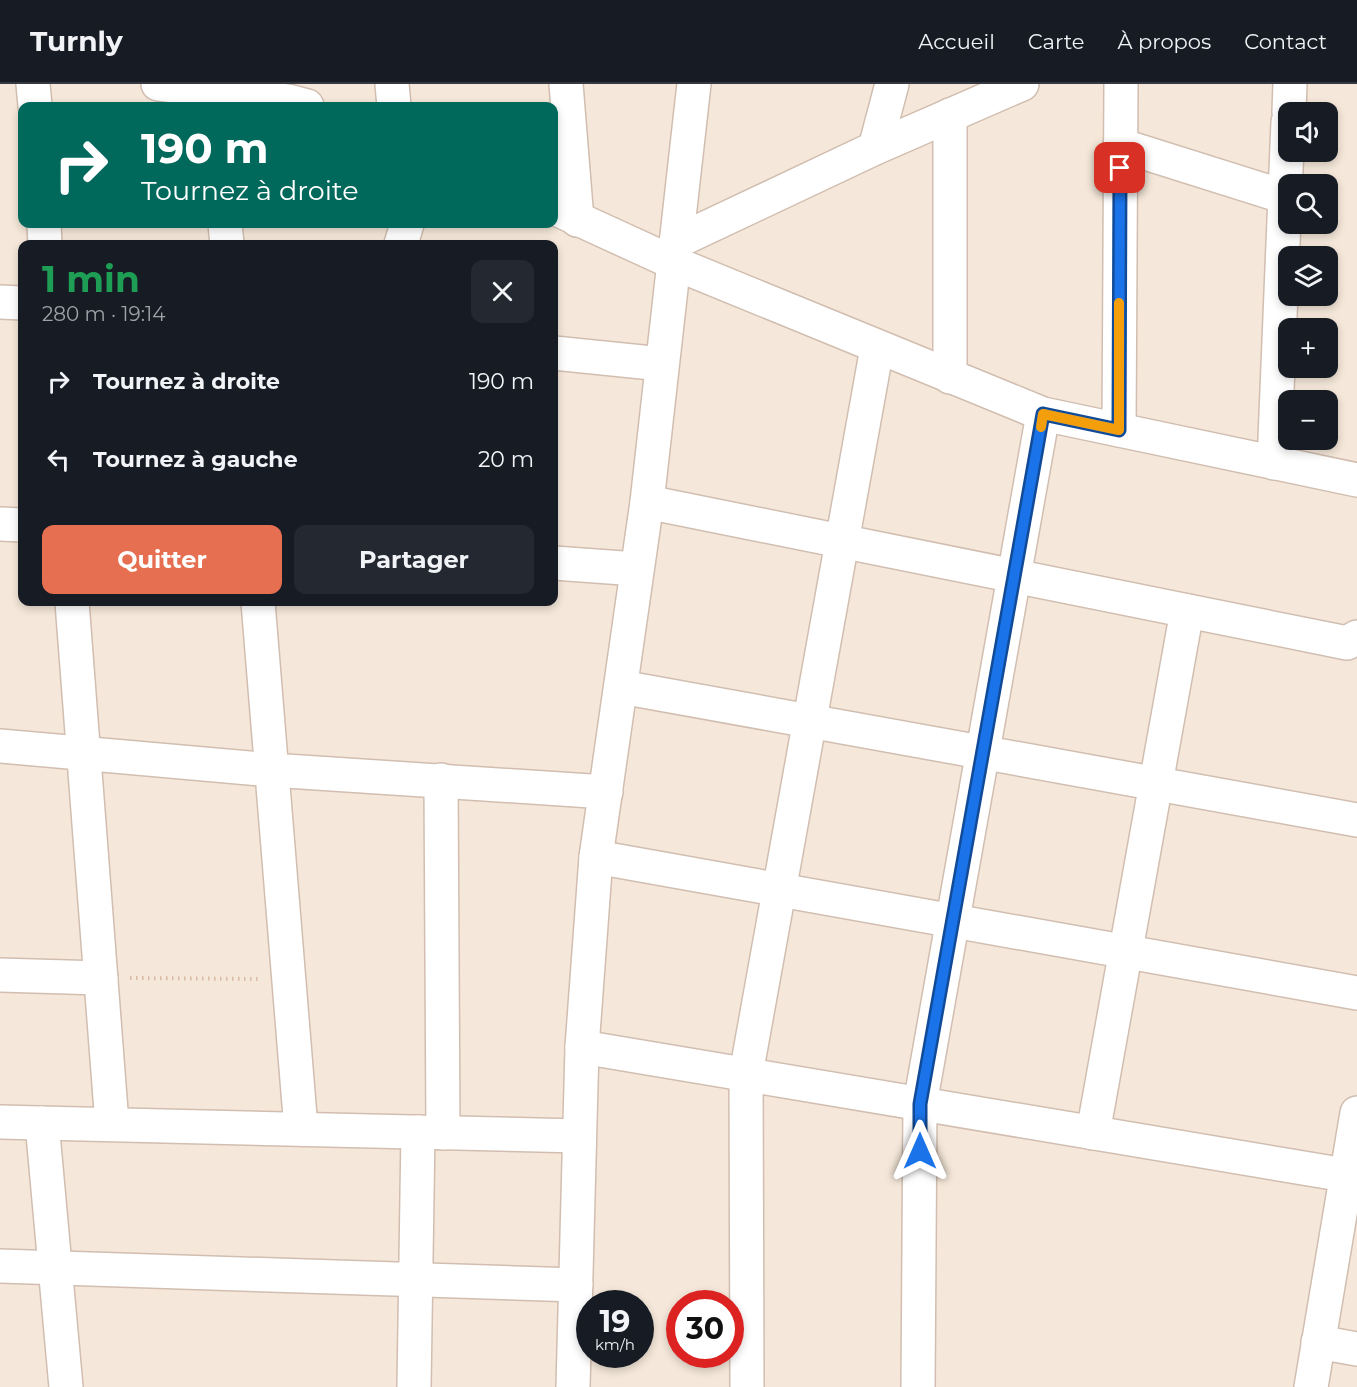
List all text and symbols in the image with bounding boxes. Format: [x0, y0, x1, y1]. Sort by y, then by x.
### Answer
text: Turnly [30, 24, 123, 58]
text: Accueil [918, 29, 995, 54]
text: Carte [1028, 29, 1084, 54]
text: À propos [1117, 29, 1211, 54]
text: Contact [1244, 29, 1327, 54]
map controls [1278, 102, 1338, 450]
button: sound [1278, 102, 1338, 162]
text: 190 m [141, 122, 269, 174]
icon: right [42, 126, 120, 204]
pin [1094, 142, 1145, 193]
icon: arrive [1103, 151, 1136, 184]
text: Tournez à droite [141, 174, 359, 207]
button: search [1278, 174, 1338, 234]
button: layers [1278, 246, 1338, 306]
text: 1 min [42, 257, 140, 301]
button: close [471, 260, 534, 323]
text: 280 m · 19:14 [42, 302, 165, 326]
button: + [1278, 318, 1338, 378]
icon: right [42, 365, 75, 398]
text: Tournez à droite [93, 368, 280, 395]
text: 190 m [469, 368, 534, 395]
button: − [1278, 390, 1338, 450]
icon: left [42, 443, 75, 476]
text: Tournez à gauche [93, 446, 298, 473]
text: 20 m [478, 446, 534, 473]
button: Quitter [42, 525, 282, 594]
button: Partager [294, 525, 534, 594]
position arrow [888, 1119, 952, 1183]
speed limit sign: 30 [666, 1290, 744, 1368]
text: 19 [600, 1303, 630, 1340]
text: km/h [595, 1335, 635, 1354]

